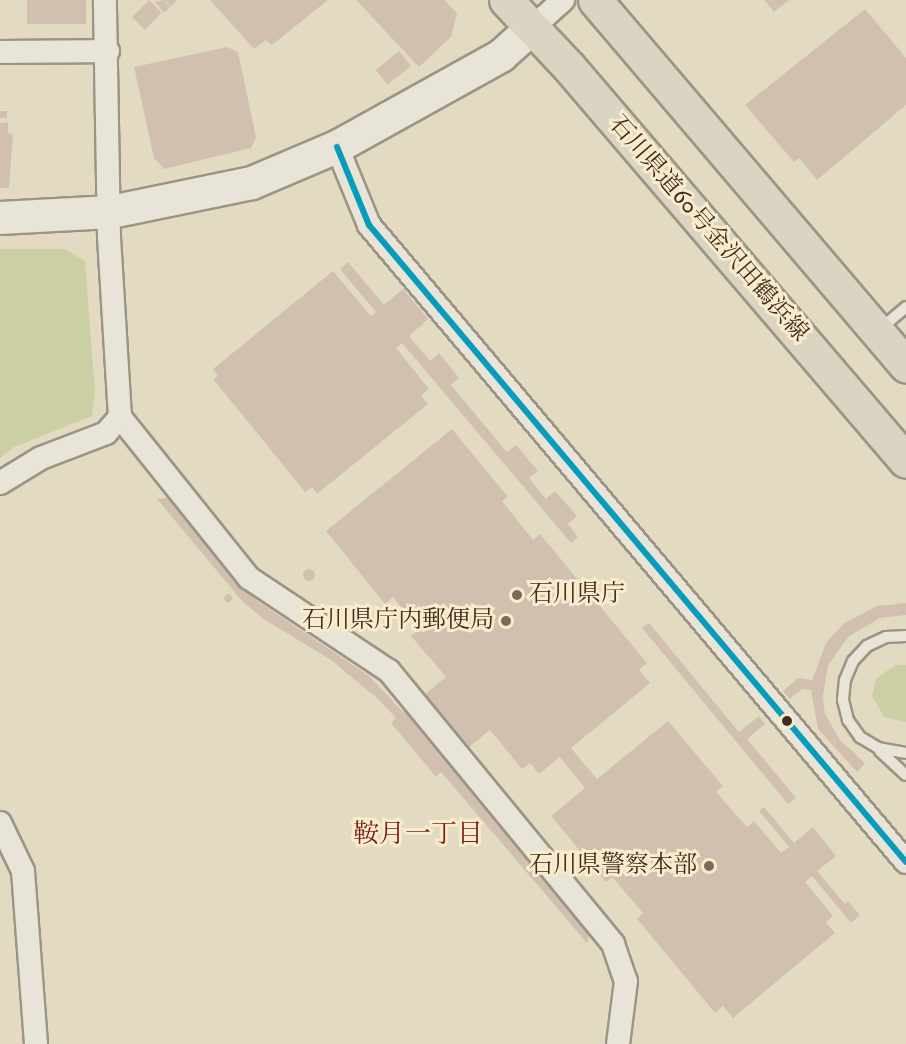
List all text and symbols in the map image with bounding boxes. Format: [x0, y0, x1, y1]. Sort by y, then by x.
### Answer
street label: 石川県道60号金沢田鶴浜線 [602, 110, 814, 348]
place label: 石川県庁 [529, 581, 625, 609]
marker: 石川県庁 [510, 588, 524, 602]
place label: 石川県庁内郵便局 [302, 607, 494, 635]
marker: 石川県庁内郵便局 [499, 614, 513, 628]
unlabelled marker [781, 715, 793, 727]
district label: 鞍月一丁目 [353, 819, 483, 851]
place label: 石川県警察本部 [529, 852, 697, 880]
marker: 石川県警察本部 [702, 859, 716, 873]

